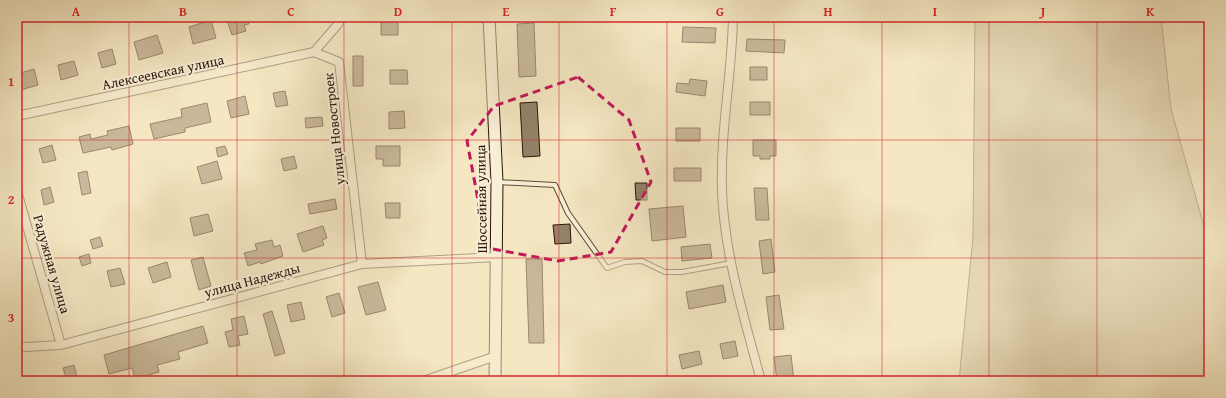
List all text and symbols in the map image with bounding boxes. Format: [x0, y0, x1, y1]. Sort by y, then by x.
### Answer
text: A [72, 2, 81, 21]
text: B [179, 2, 187, 21]
text: C [287, 2, 295, 21]
text: D [394, 2, 402, 21]
text: E [503, 2, 510, 21]
text: F [610, 2, 617, 21]
text: G [716, 2, 724, 21]
text: H [823, 2, 833, 21]
text: I [933, 2, 937, 21]
text: J [1039, 2, 1046, 21]
text: K [1146, 2, 1155, 21]
street label: Алексеевская улица [100, 49, 226, 95]
street label: улица Новостроек [318, 71, 350, 187]
text: 1 [8, 72, 14, 91]
street label: Шоссейная улица [470, 144, 492, 254]
text: 2 [8, 190, 15, 209]
street label: Радужная улица [28, 212, 76, 316]
street label: улица Надежды [201, 258, 302, 303]
text: 3 [8, 308, 14, 327]

